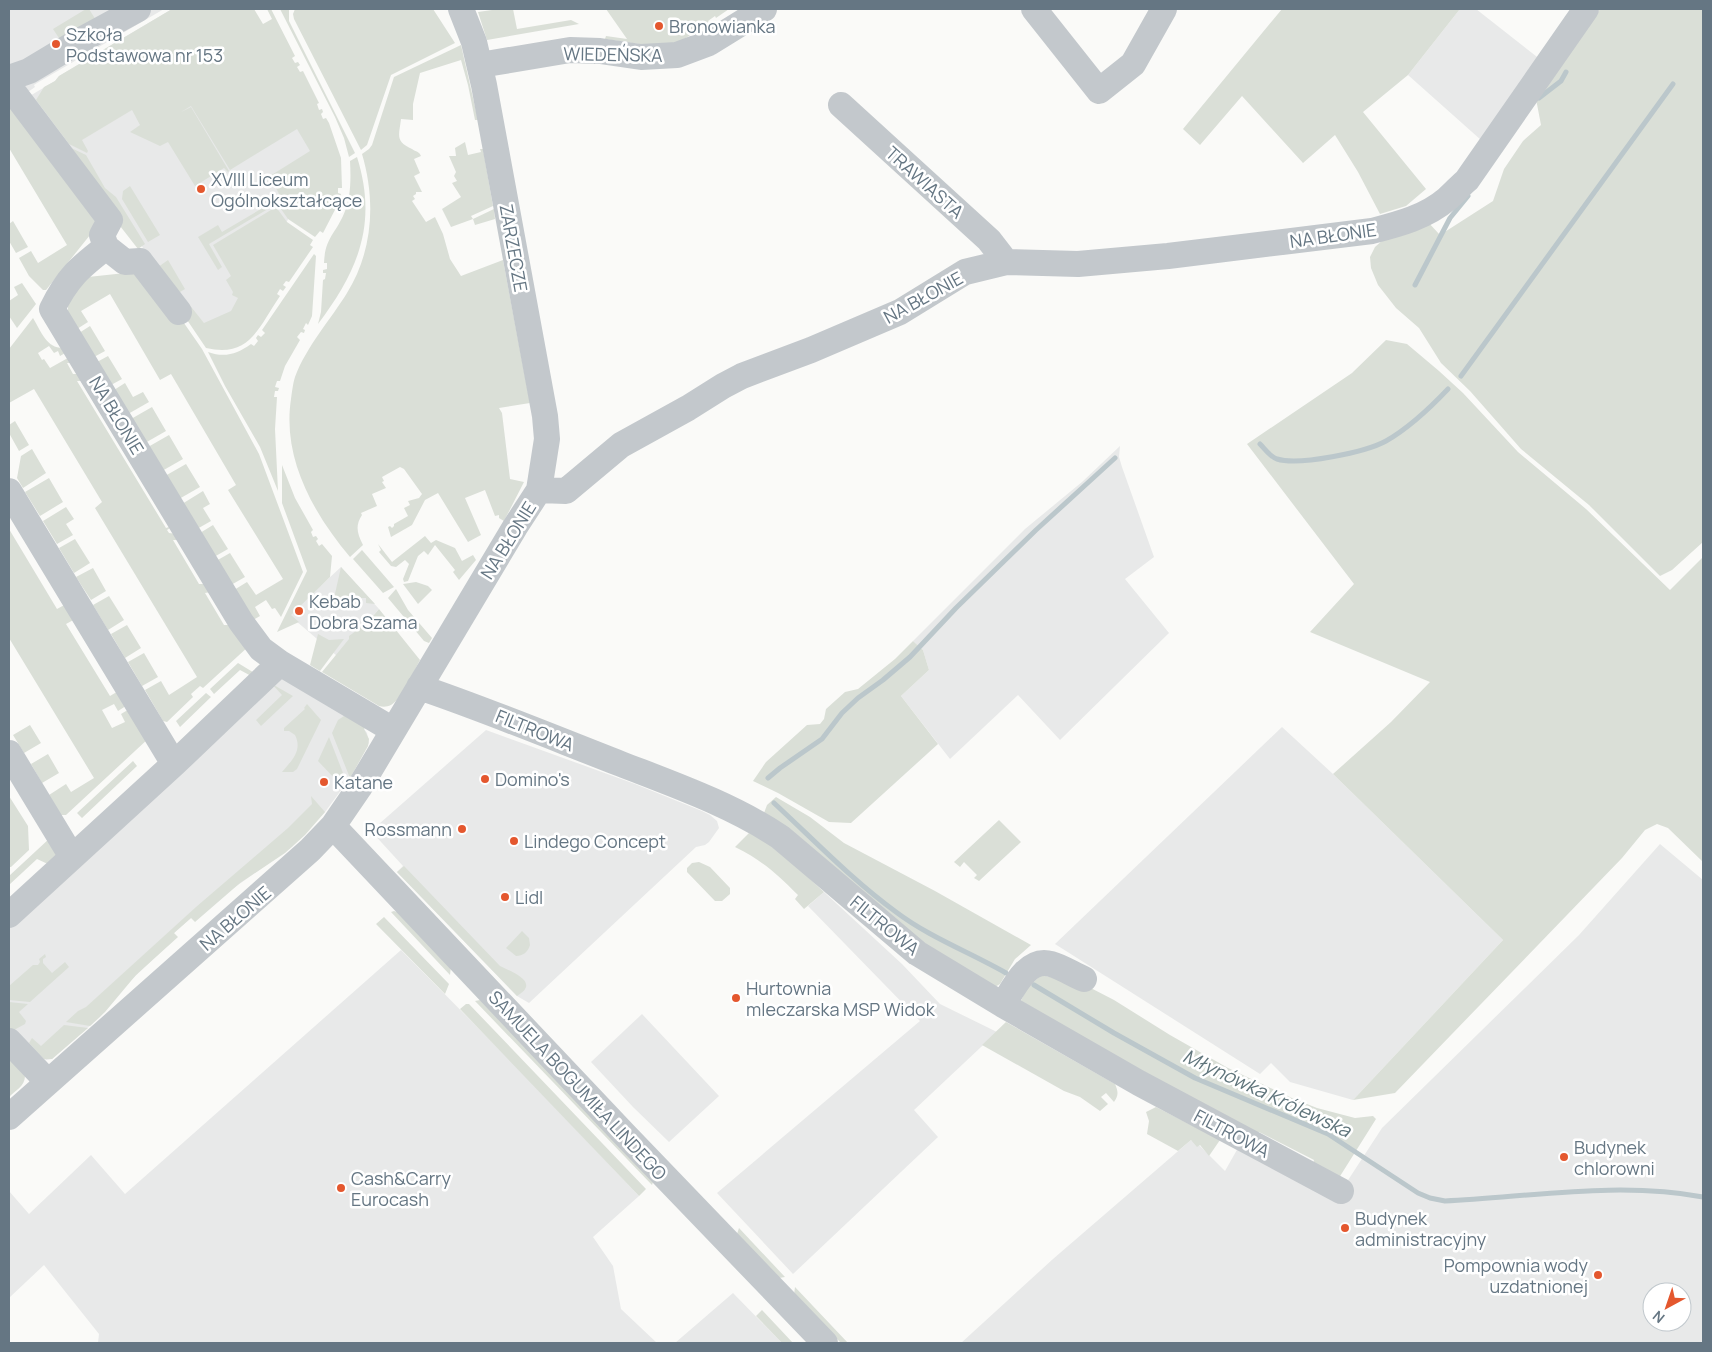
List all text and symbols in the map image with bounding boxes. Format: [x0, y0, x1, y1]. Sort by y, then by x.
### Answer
place label: Bronowianka [669, 14, 776, 38]
marker: Bronowianka [653, 20, 665, 32]
place label: Szkoła Podstawowa nr 153 [66, 22, 223, 67]
marker: Szkoła Podstawowa nr 153 [50, 38, 62, 50]
street label: WIEDEŃSKA [563, 41, 663, 67]
street label: TRAWIASTA [881, 141, 970, 224]
place label: XVIII Liceum Ogólnokształcące [211, 167, 362, 212]
marker: XVIII Liceum Ogólnokształcące [195, 183, 207, 195]
street label: ZARZECZE [494, 202, 534, 294]
street label: NA BŁONIE [1288, 217, 1378, 253]
street label: NA BŁONIE [879, 265, 967, 329]
street label: NA BŁONIE [84, 371, 150, 459]
street label: NA BŁONIE [475, 497, 541, 583]
place label: Kebab Dobra Szama [309, 589, 417, 634]
marker: Kebab Dobra Szama [293, 605, 305, 617]
street label: FILTROWA [492, 703, 578, 757]
place label: Domino's [495, 767, 570, 791]
place label: Katane [334, 770, 393, 794]
marker: Domino's [479, 773, 491, 785]
marker: Katane [318, 776, 330, 788]
place label: Rossmann [365, 817, 452, 841]
marker: Rossmann [456, 823, 468, 835]
place label: Lindego Concept [524, 829, 666, 853]
marker: Lindego Concept [508, 835, 520, 847]
street label: NA BŁONIE [194, 880, 276, 956]
place label: Lidl [515, 885, 543, 909]
street label: FILTROWA [846, 890, 925, 961]
marker: Lidl [499, 891, 511, 903]
place label: Hurtownia mleczarska MSP Widok [746, 976, 936, 1021]
street label: SAMUELA BOGUMIŁA LINDEGO [484, 985, 672, 1185]
marker: Hurtownia mleczarska MSP Widok [730, 992, 742, 1004]
water label: Młynówka Królewska [1179, 1043, 1356, 1144]
street label: FILTROWA [1190, 1103, 1274, 1163]
place label: Budynek chlorowni [1574, 1135, 1655, 1180]
marker: Budynek chlorowni [1558, 1151, 1570, 1163]
place label: Cash&Carry Eurocash [351, 1166, 451, 1211]
marker: Cash&Carry Eurocash [335, 1182, 347, 1194]
place label: Budynek administracyjny [1355, 1206, 1487, 1251]
marker: Budynek administracyjny [1339, 1222, 1351, 1234]
place label: Pompownia wody uzdatnionej [1444, 1253, 1588, 1298]
marker: Pompownia wody uzdatnionej [1592, 1269, 1604, 1281]
north arrow [1642, 1282, 1692, 1332]
text: N [1648, 1307, 1668, 1328]

